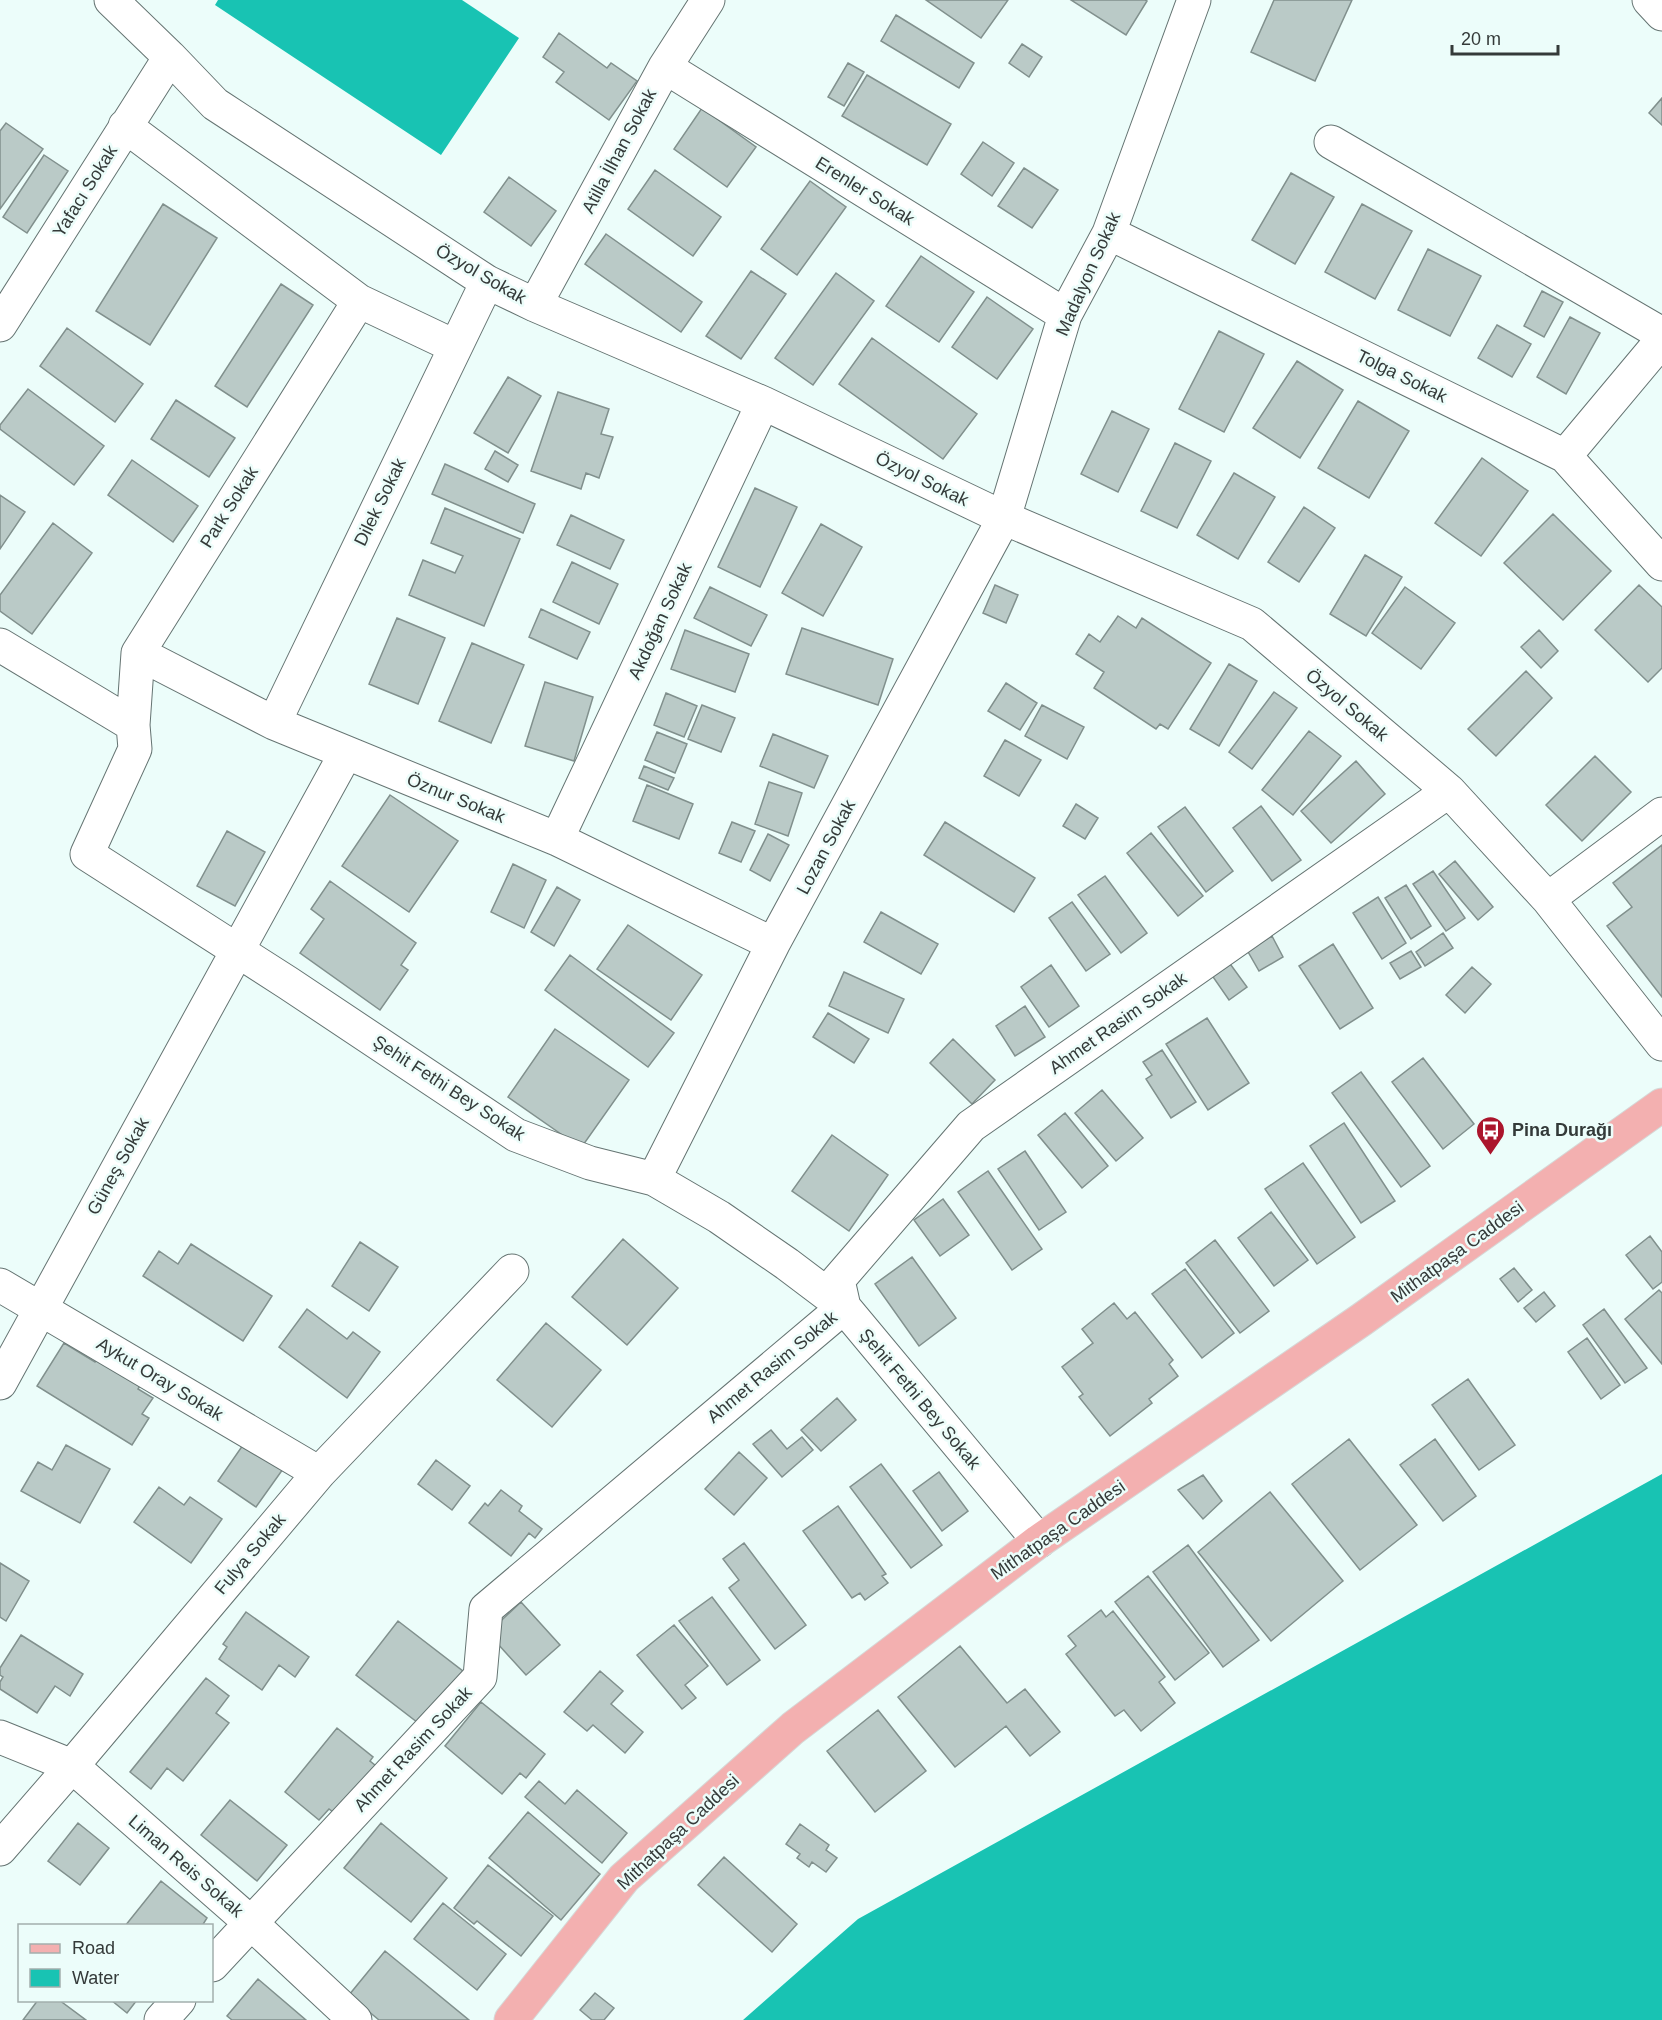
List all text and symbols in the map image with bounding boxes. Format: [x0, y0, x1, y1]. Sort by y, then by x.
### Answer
scale bar [1452, 18, 1558, 56]
text: 20 m [1461, 29, 1501, 49]
street label: Atilla İlhan Sokak [578, 84, 661, 217]
street label: Yafacı Sokak [49, 140, 122, 241]
street label: Erenler Sokak [812, 153, 919, 230]
street label: Madalyon Sokak [1052, 208, 1125, 339]
street label: Özyol Sokak [432, 240, 531, 308]
street label: Tolga Sokak [1354, 346, 1451, 407]
street label: Özyol Sokak [872, 448, 973, 511]
street label: Dilek Sokak [350, 454, 410, 549]
street label: Park Sokak [196, 462, 262, 551]
street label: Akdoğan Sokak [624, 559, 696, 682]
street label: Özyol Sokak [1302, 665, 1393, 746]
street label: Öznur Sokak [404, 769, 509, 827]
street label: Lozan Sokak [793, 795, 860, 898]
street label: Ahmet Rasim Sokak [1045, 967, 1191, 1078]
street label: Şehit Fethi Bey Sokak [369, 1031, 530, 1145]
street label: Güneş Sokak [83, 1113, 153, 1218]
bus stop icon: Pina Durağı [1475, 1114, 1507, 1156]
place label: Pina Durağı [1512, 1120, 1612, 1140]
street label: Mithatpaşa Caddesi [1387, 1197, 1527, 1307]
street label: Ahmet Rasim Sokak [703, 1306, 842, 1427]
street label: Şehit Fethi Bey Sokak [855, 1325, 985, 1474]
street label: Aykut Oray Sokak [93, 1333, 228, 1425]
street label: Mithatpaşa Caddesi [987, 1476, 1129, 1584]
street label: Fulya Sokak [211, 1509, 290, 1598]
street label: Ahmet Rasim Sokak [350, 1682, 477, 1815]
street label: Mithatpaşa Caddesi [613, 1770, 743, 1894]
street label: Liman Reis Sokak [125, 1811, 248, 1922]
legend [18, 1924, 213, 2002]
text: Road [72, 1938, 115, 1958]
text: Water [72, 1968, 119, 1988]

